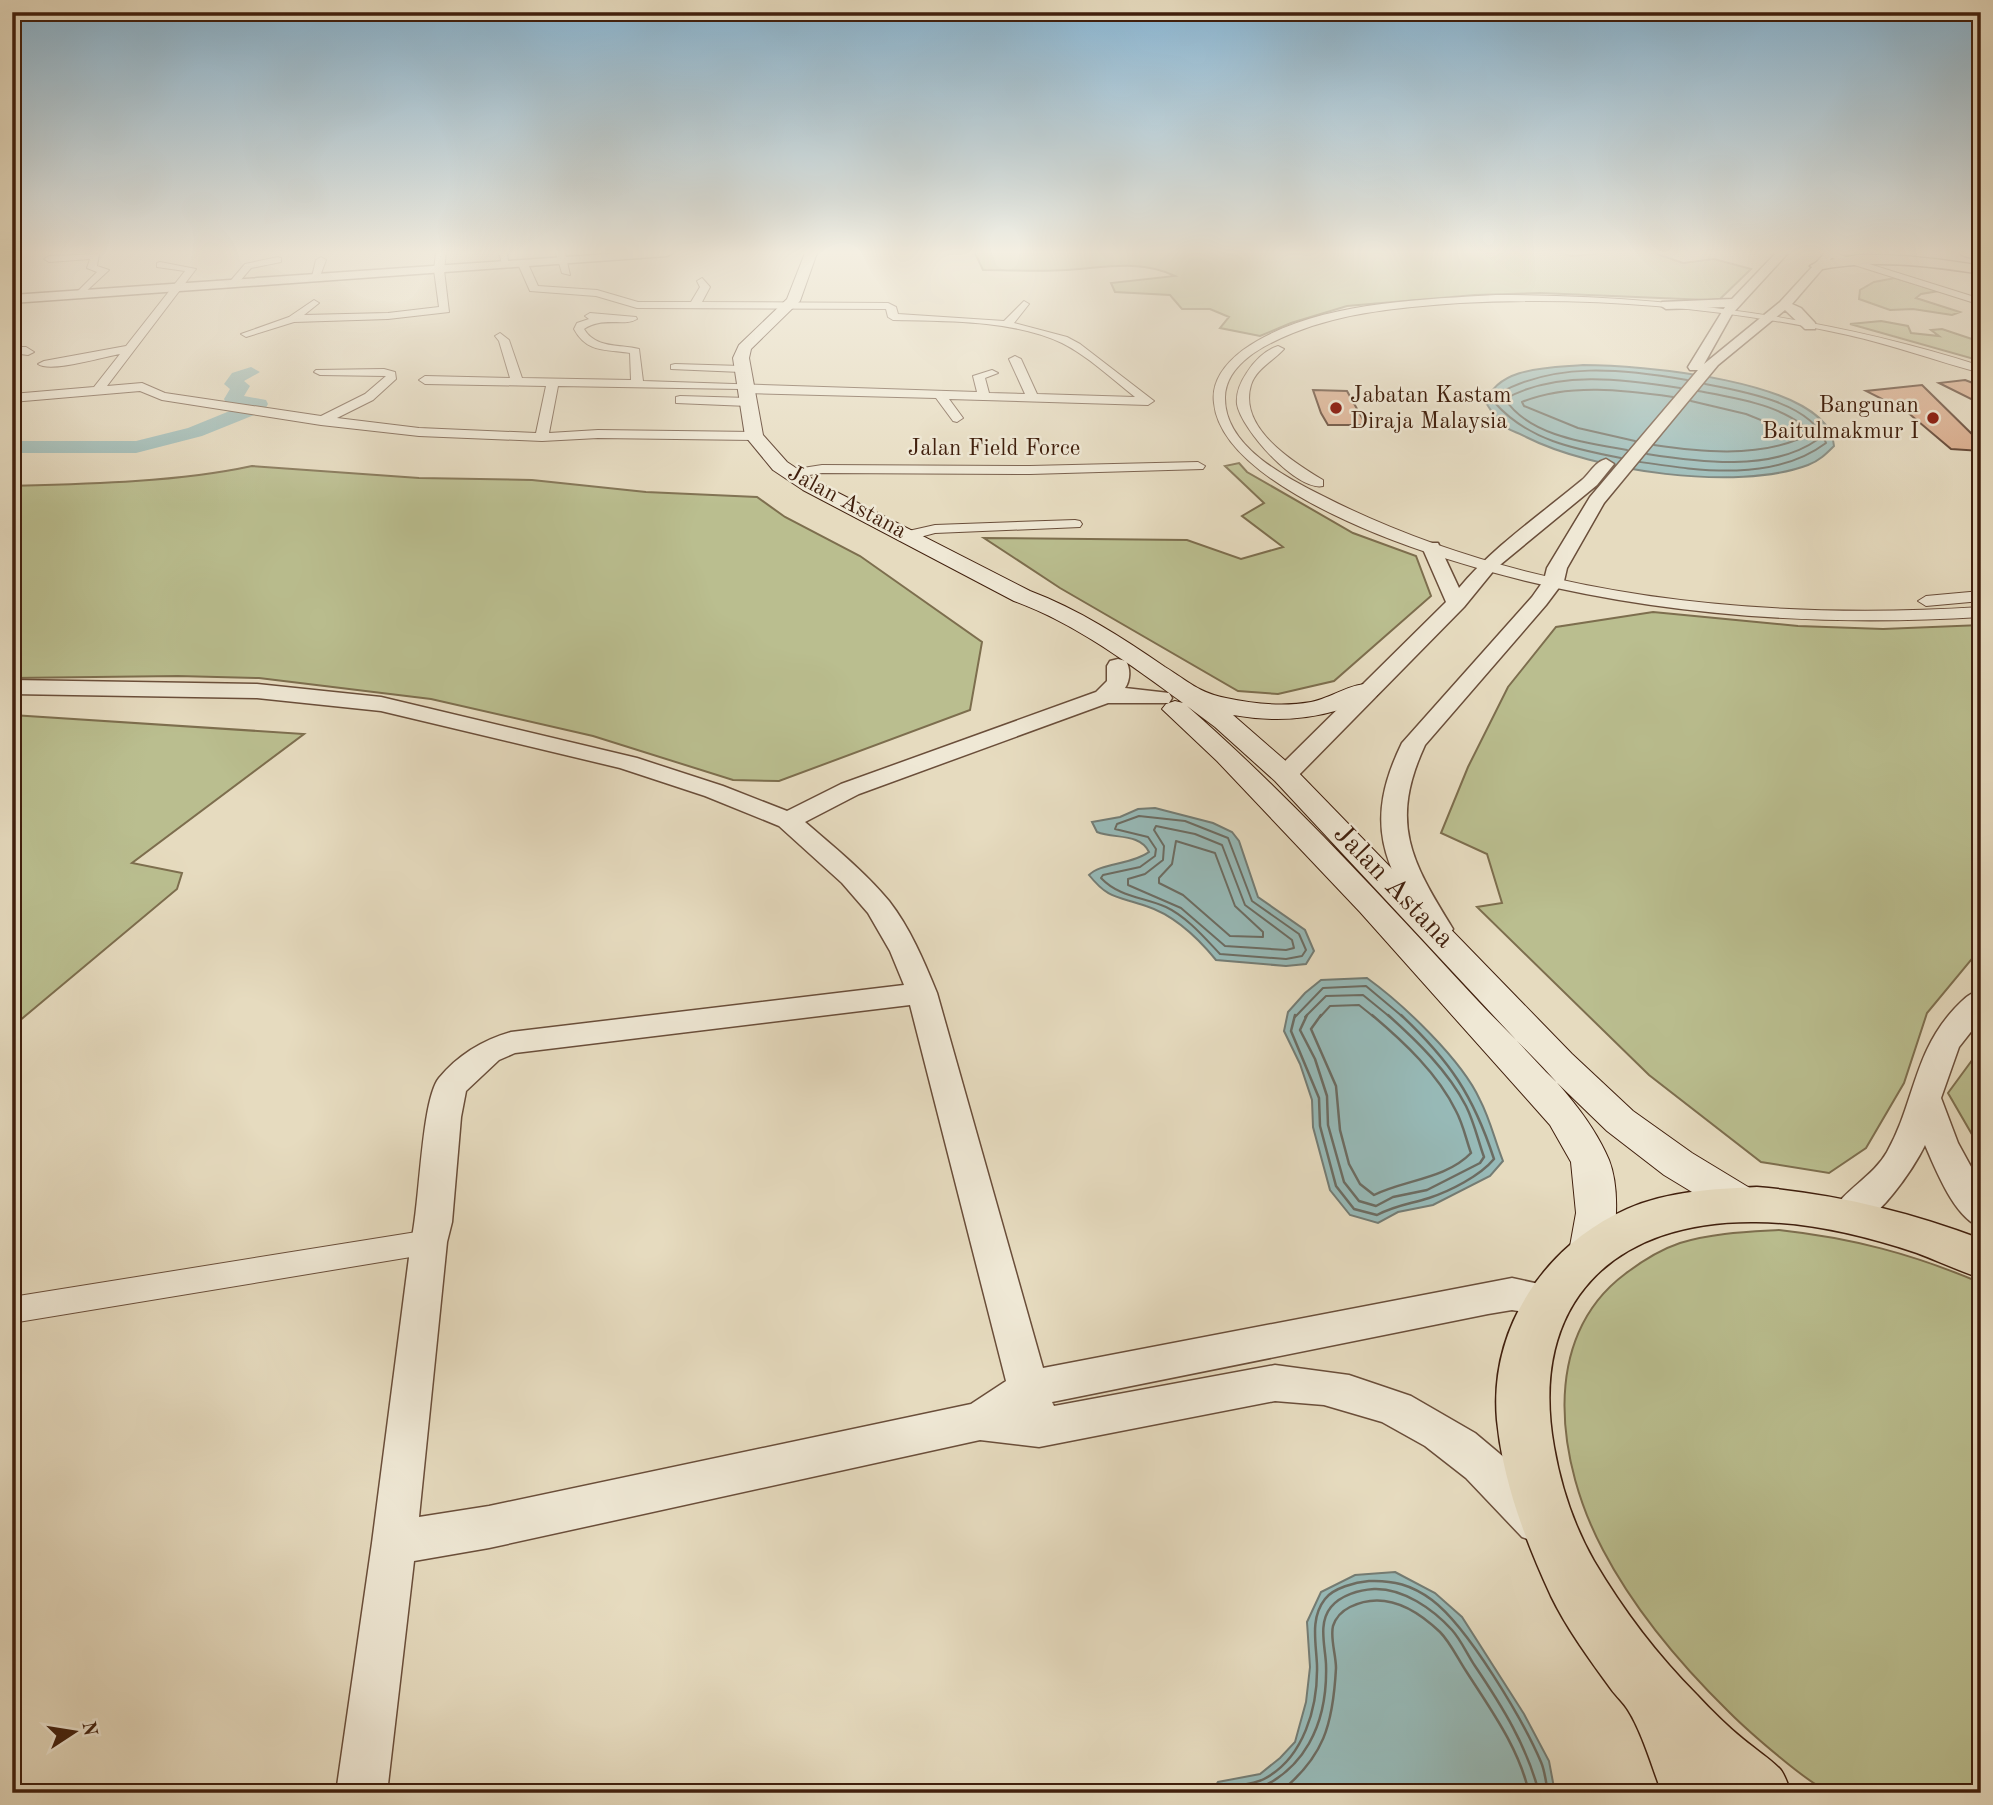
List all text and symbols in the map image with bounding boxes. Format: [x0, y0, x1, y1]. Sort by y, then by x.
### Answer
place label: Jabatan Kastam Diraja Malaysia [1350, 384, 1512, 433]
place label: Bangunan Baitulmakmur I [1762, 394, 1919, 443]
marker: Jabatan Kastam Diraja Malaysia [1328, 400, 1344, 416]
marker: Bangunan Baitulmakmur I [1925, 410, 1941, 426]
street label: Jalan Field Force [908, 437, 1080, 460]
street label: Jalan Astana [784, 461, 910, 543]
street label: Jalan Astana [1328, 820, 1459, 954]
north arrow [38, 1696, 108, 1766]
text: N [77, 1720, 99, 1739]

